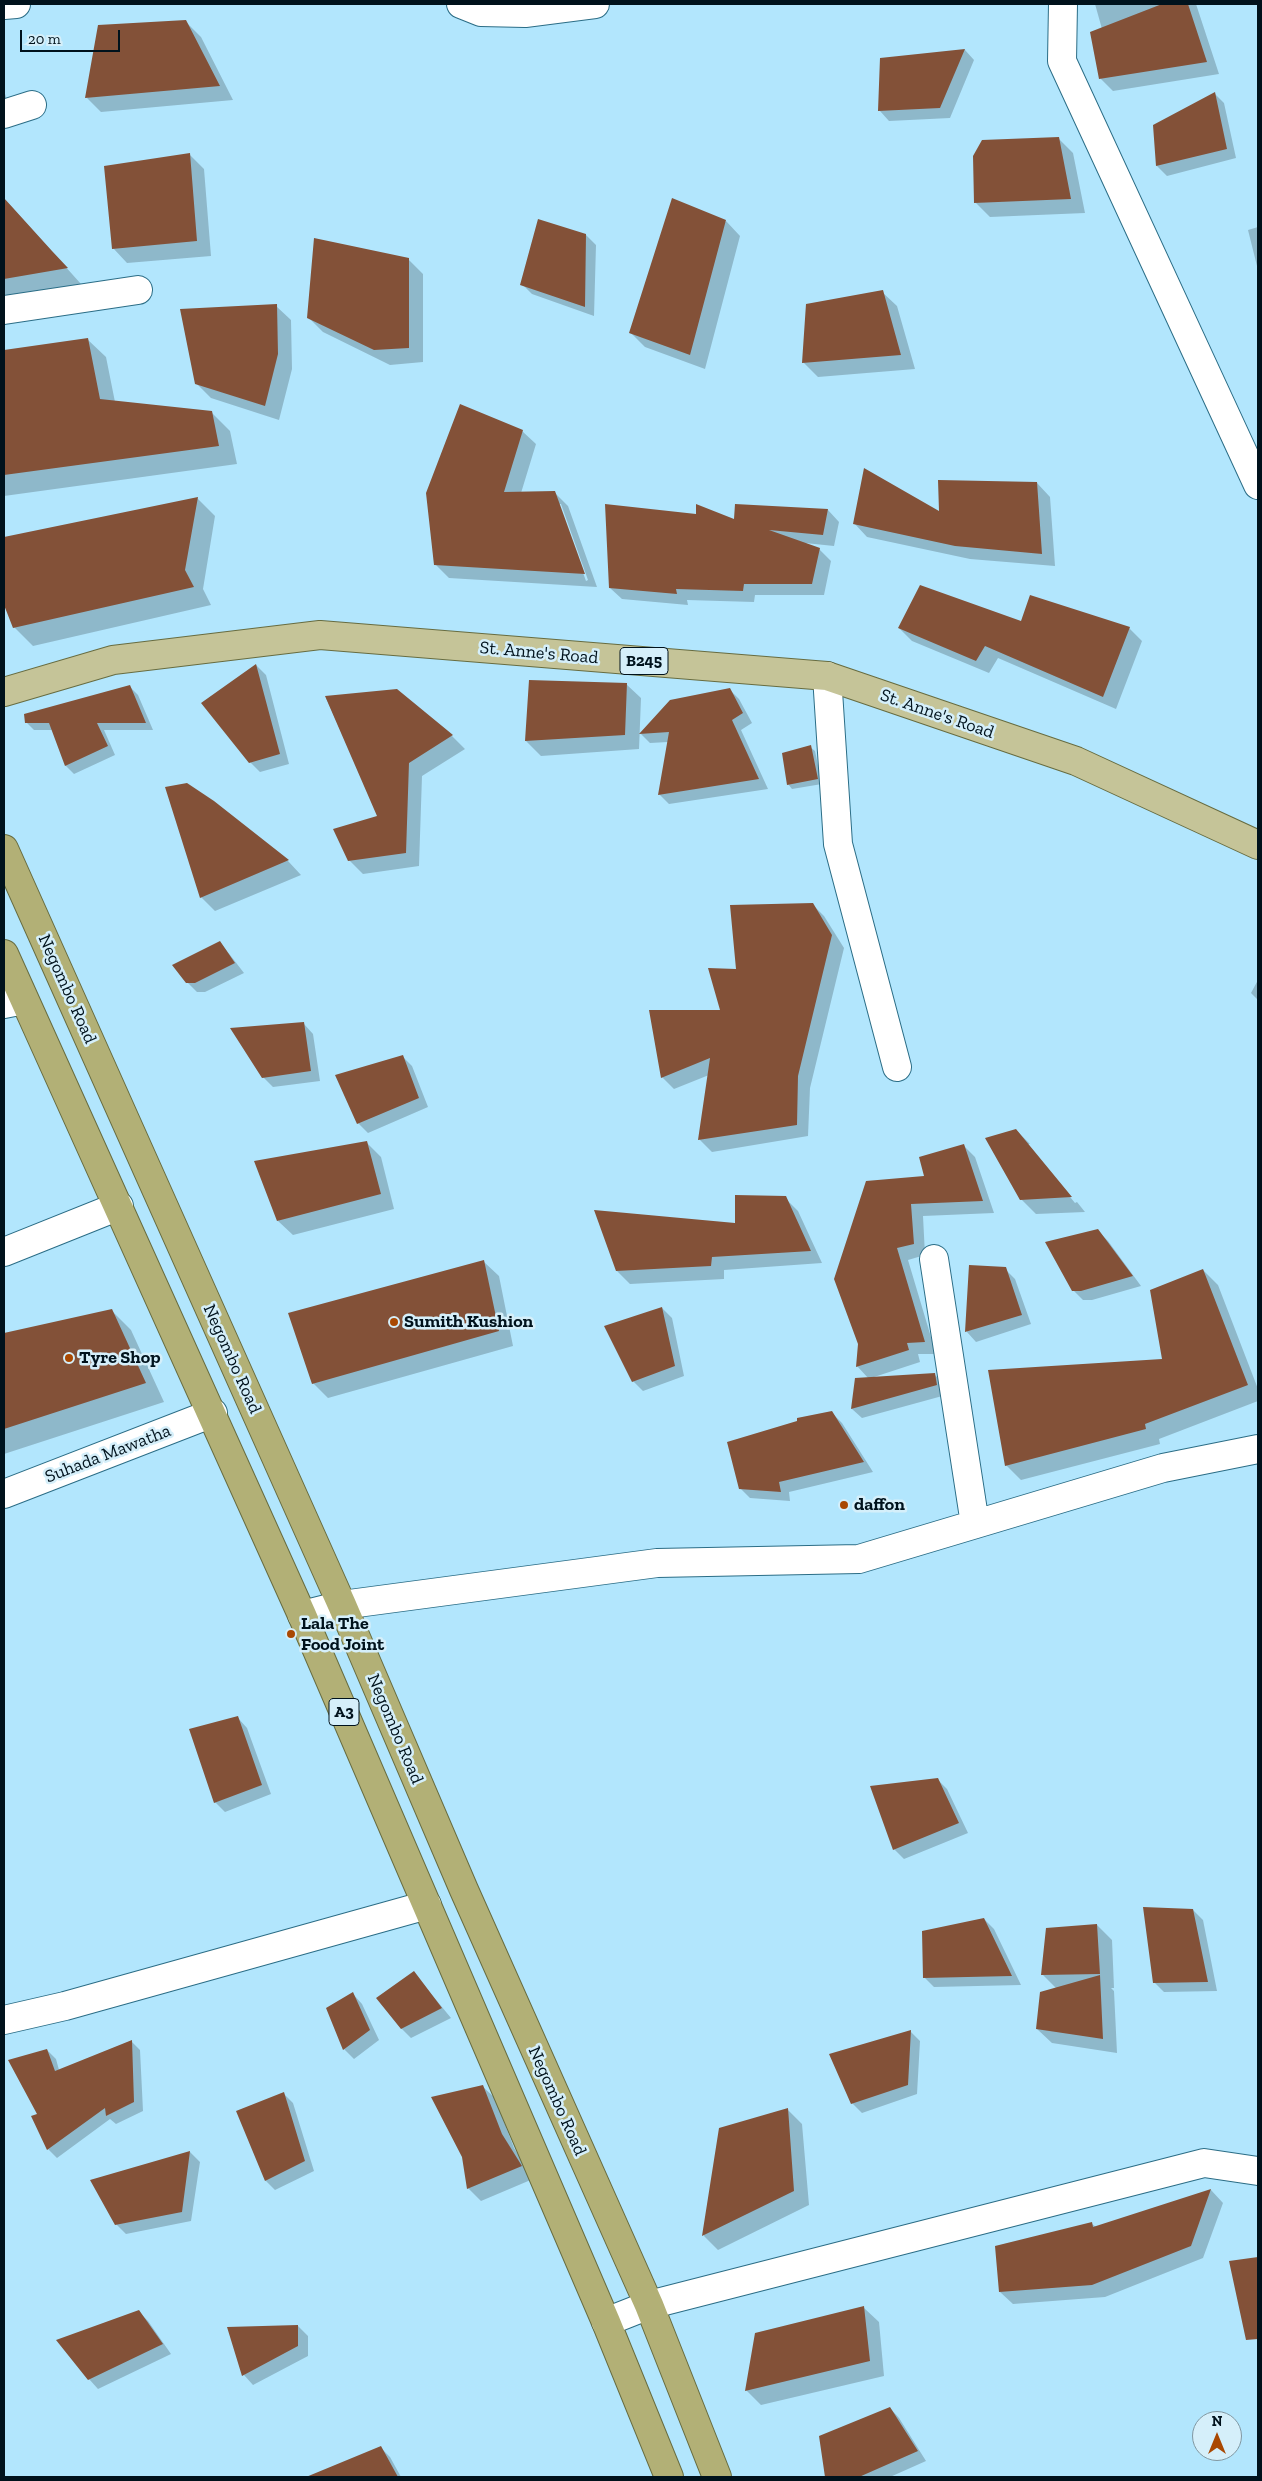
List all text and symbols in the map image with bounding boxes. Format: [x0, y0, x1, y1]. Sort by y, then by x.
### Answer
scale bar [22, 20, 122, 52]
text: 20 m [28, 30, 61, 48]
street label: St. Anne's Road [479, 637, 599, 669]
road number: B245 [620, 648, 668, 674]
street label: St. Anne's Road [877, 684, 997, 744]
street label: Negombo Road [33, 931, 101, 1047]
street label: Negombo Road [198, 1301, 266, 1417]
place label: Sumith Kushion [404, 1311, 533, 1333]
marker: Sumith Kushion [388, 1316, 400, 1328]
place label: Tyre Shop [79, 1347, 160, 1369]
marker: Tyre Shop [63, 1352, 75, 1364]
street label: Suhada Mawatha [42, 1420, 174, 1488]
place label: daffon [854, 1494, 905, 1516]
marker: daffon [838, 1499, 850, 1511]
place label: Lala The Food Joint [301, 1613, 384, 1656]
marker: Lala The Food Joint [285, 1628, 297, 1640]
street label: Negombo Road [362, 1671, 428, 1787]
road number: A3 [329, 1698, 359, 1725]
street label: Negombo Road [523, 2043, 591, 2159]
north arrow [1192, 2411, 1242, 2461]
text: N [1212, 2413, 1222, 2430]

